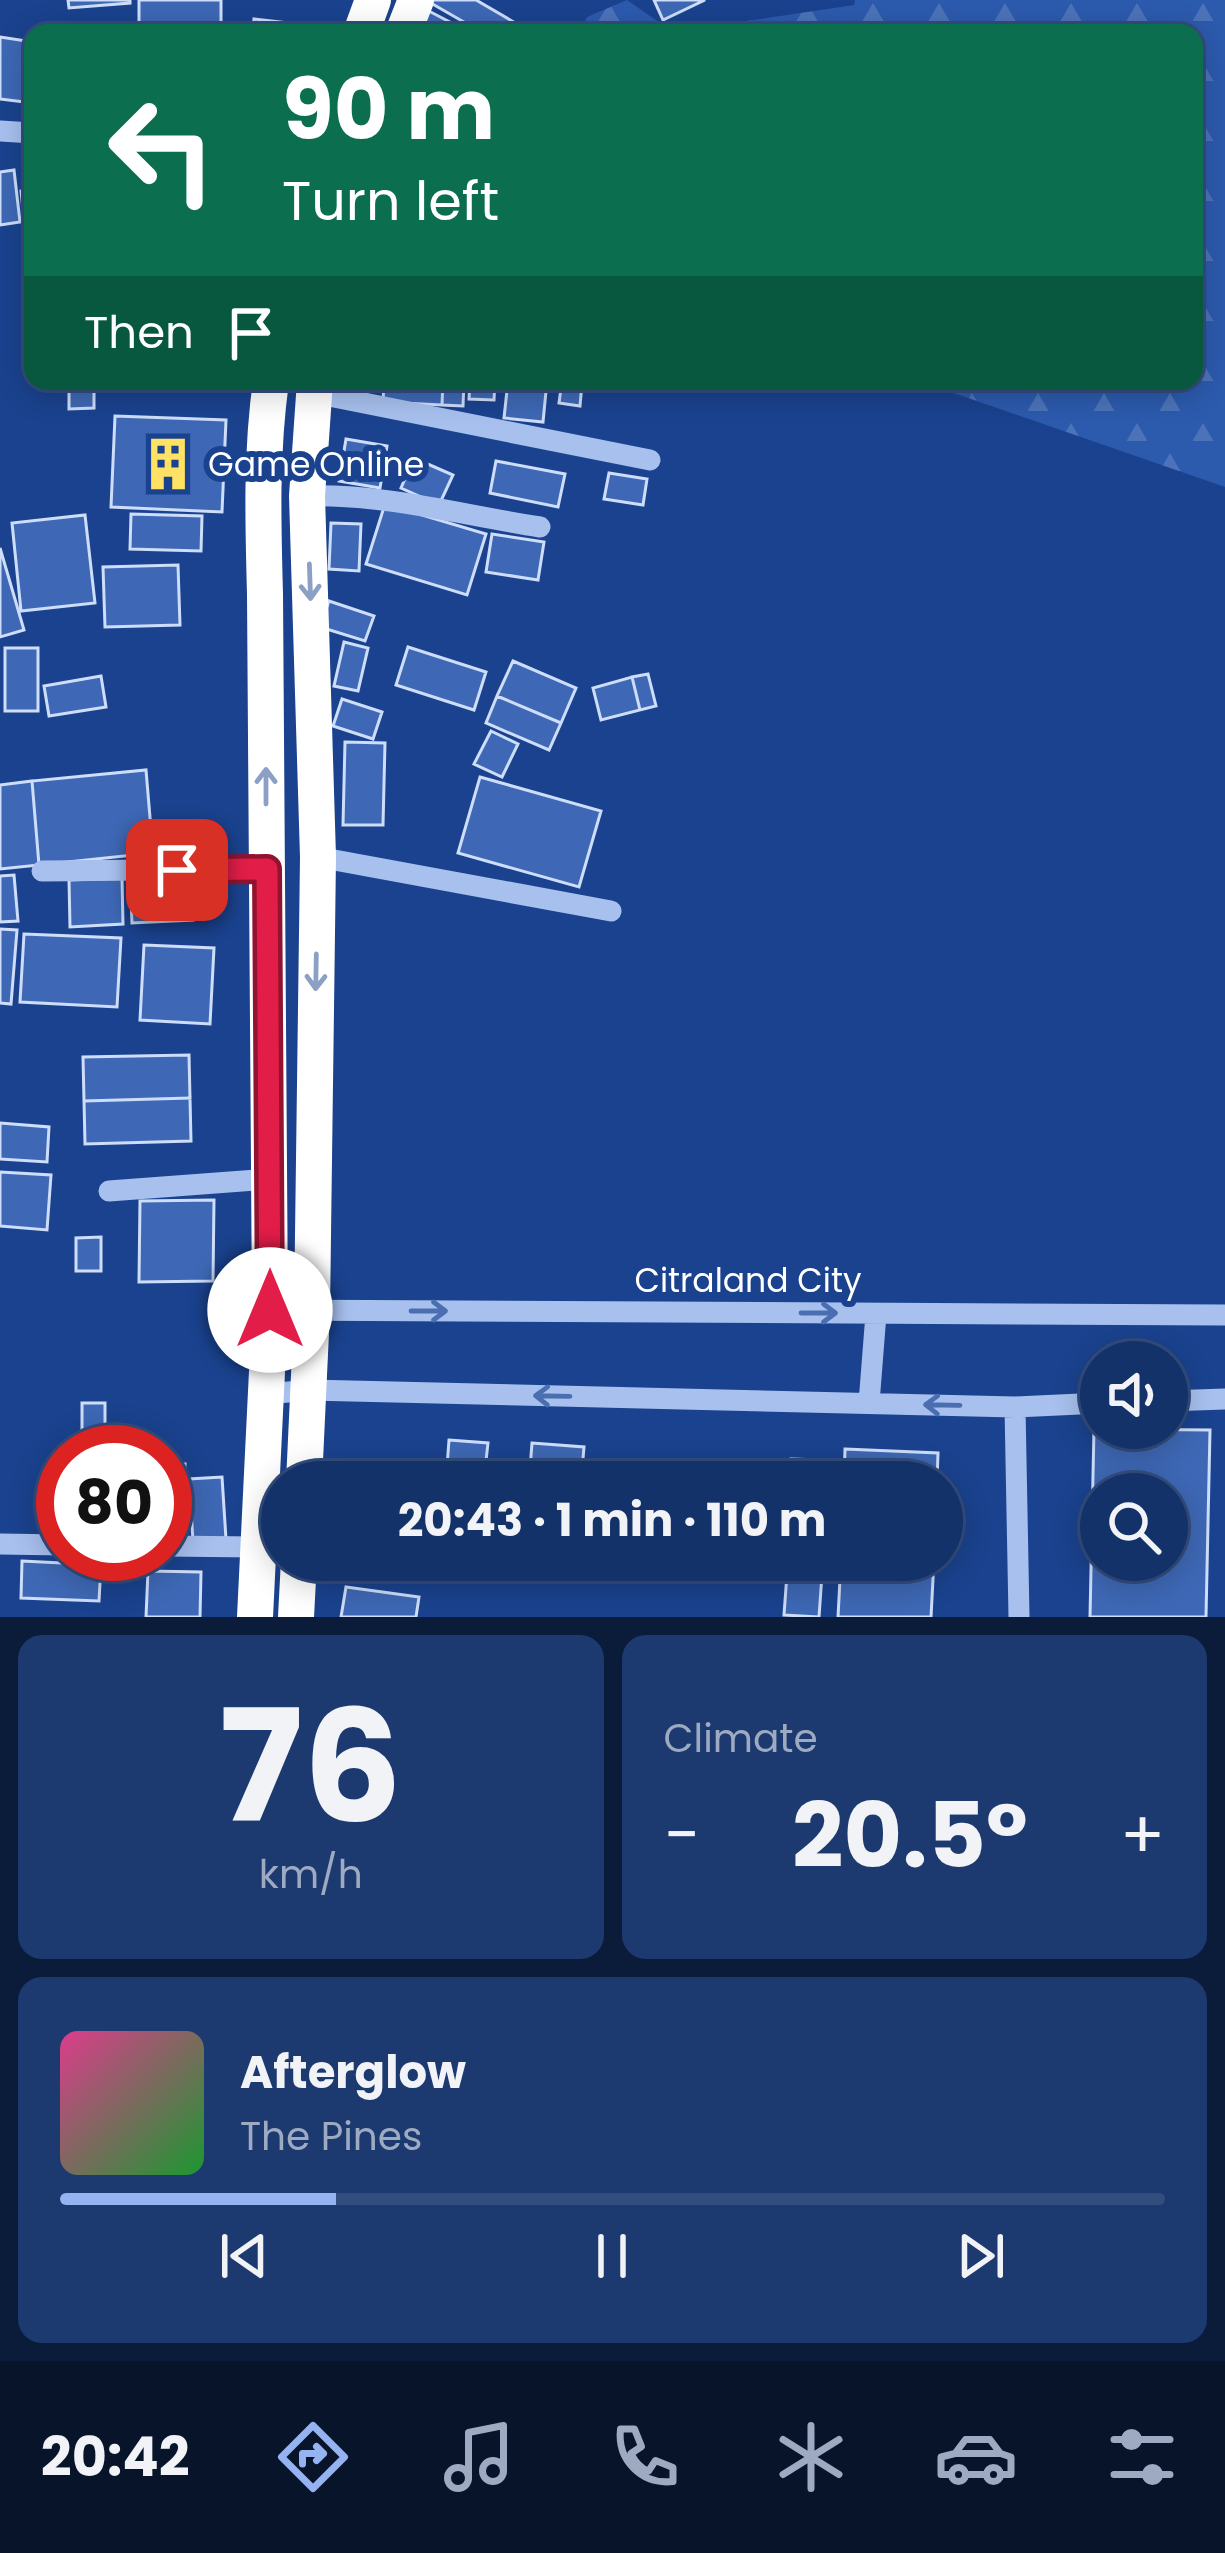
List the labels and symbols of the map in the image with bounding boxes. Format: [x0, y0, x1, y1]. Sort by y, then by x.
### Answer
building icon: Game Online [139, 435, 197, 493]
place label: Game Online [208, 441, 424, 488]
one-way arrow [299, 562, 322, 601]
one-way arrow [255, 767, 278, 806]
pin [126, 819, 228, 921]
one-way arrow [305, 952, 328, 991]
position arrow [207, 1247, 333, 1373]
street label: Citraland City [634, 1257, 862, 1304]
one-way arrow [409, 1300, 448, 1323]
one-way arrow [799, 1302, 838, 1324]
one-way arrow [533, 1384, 572, 1407]
one-way arrow [923, 1393, 962, 1416]
speed limit sign: 80 [36, 1425, 192, 1581]

